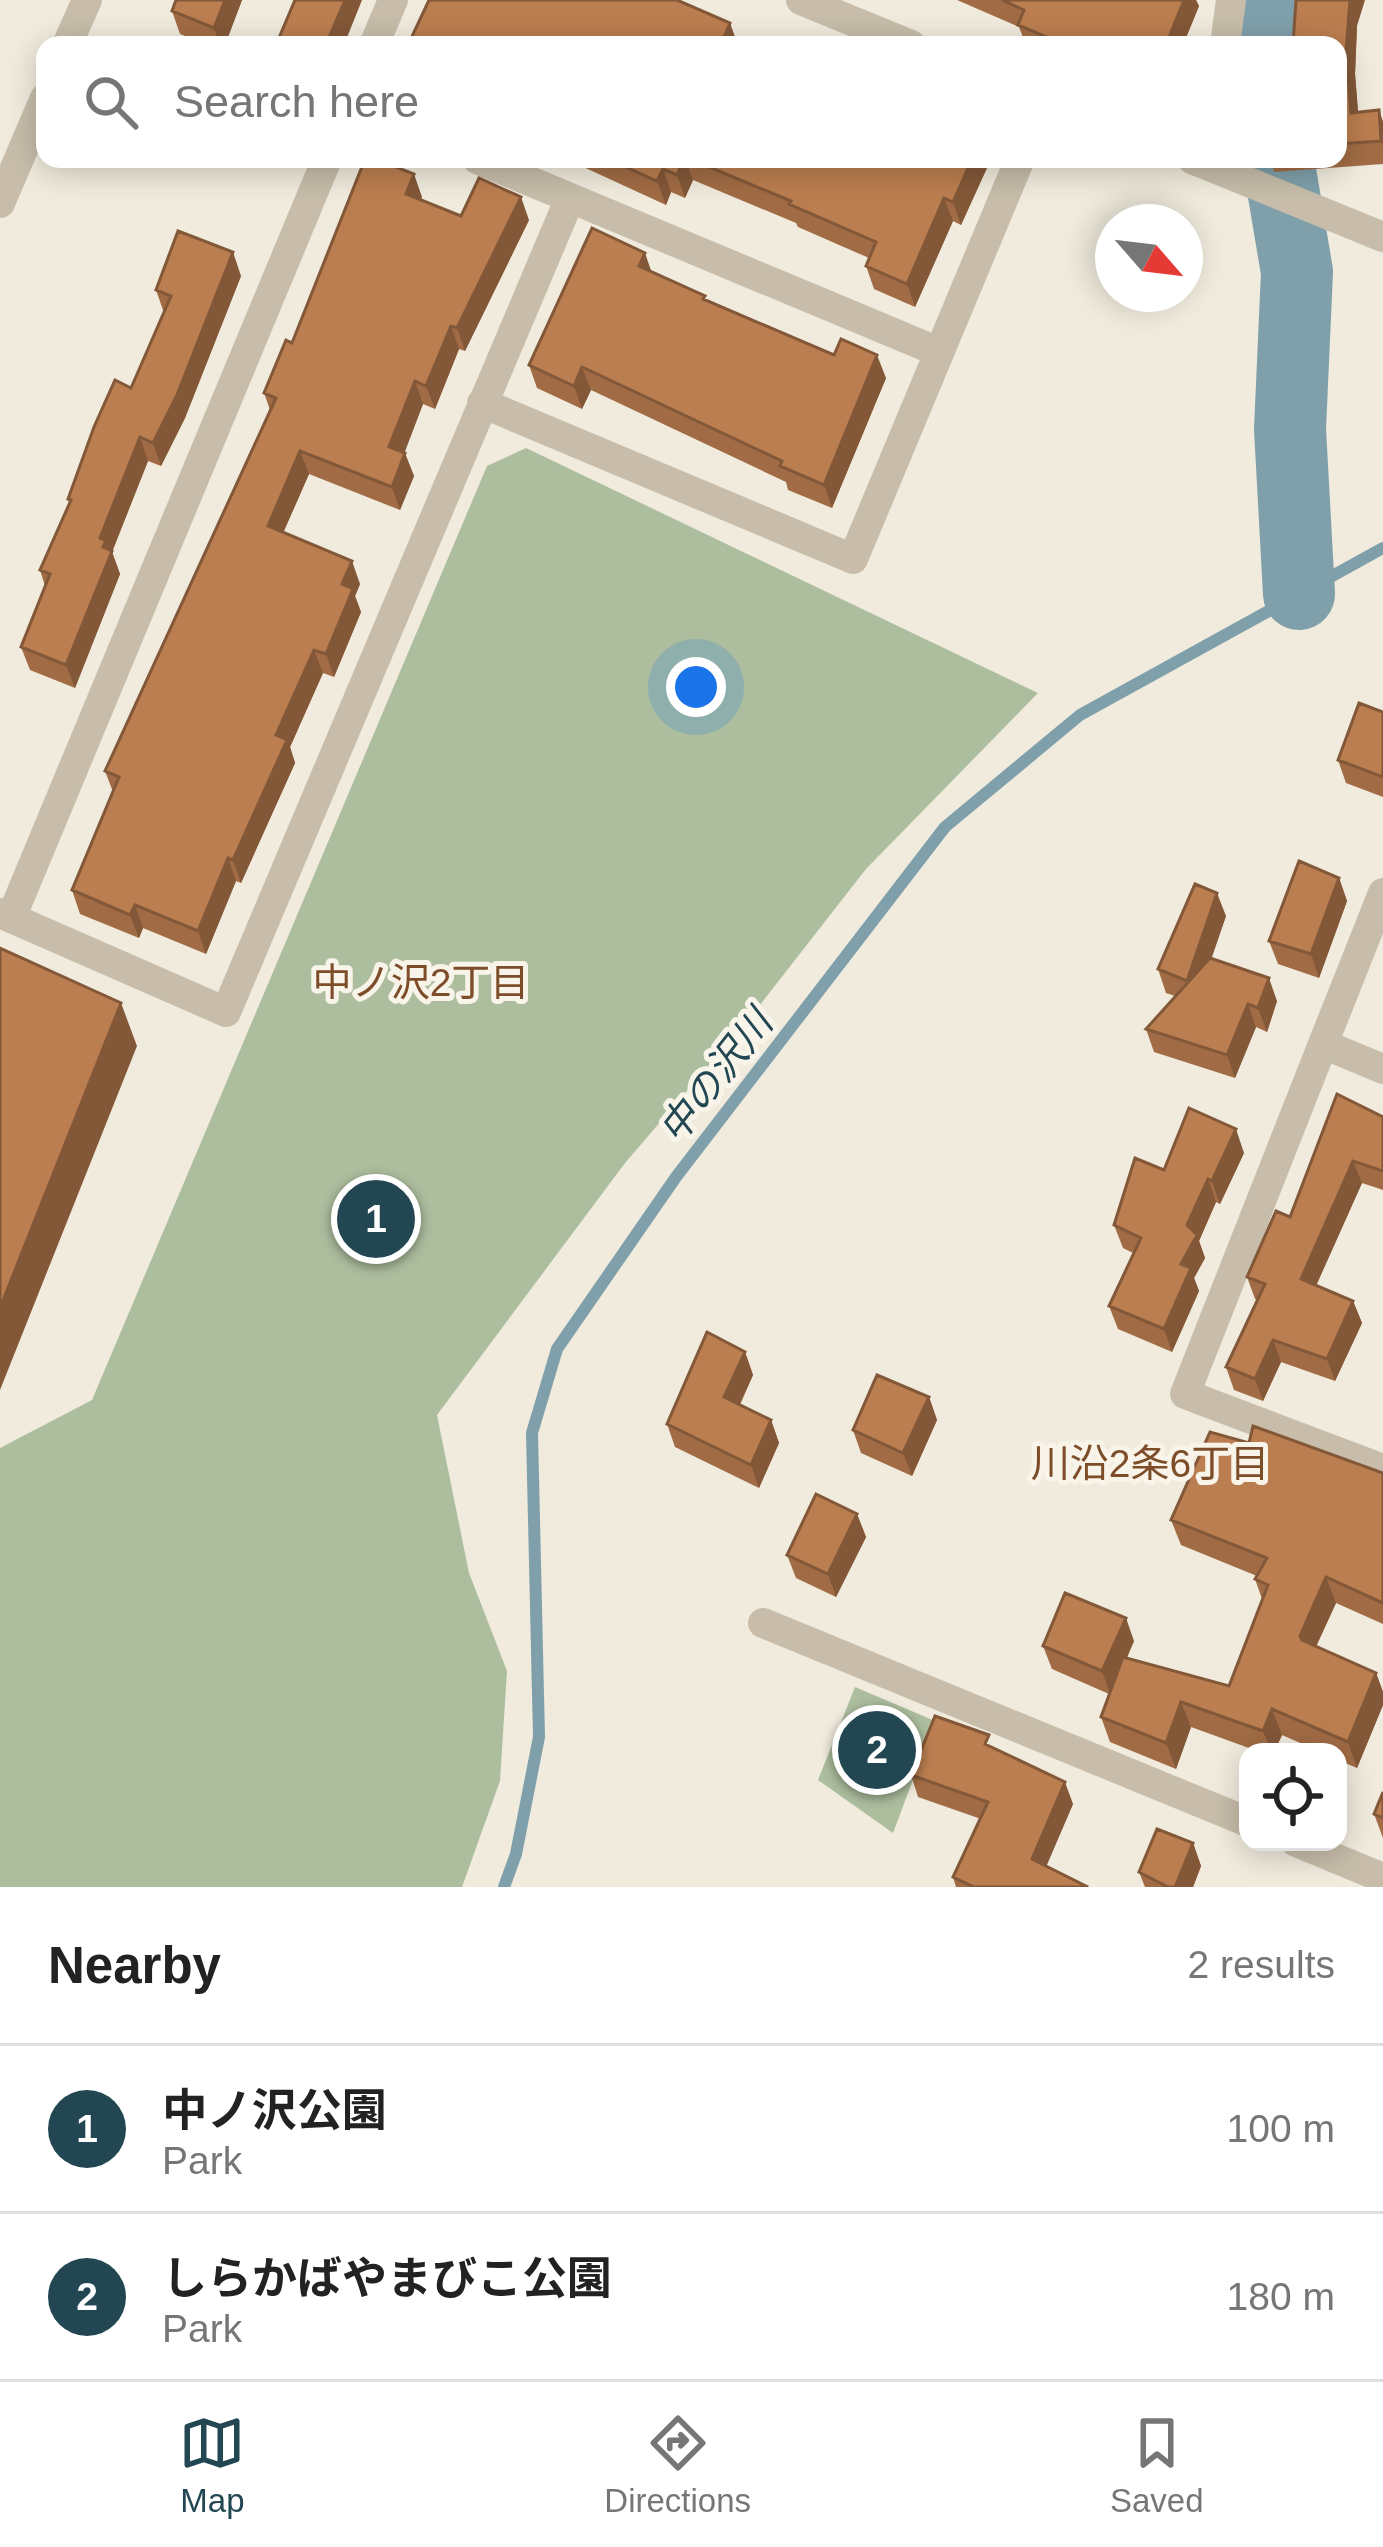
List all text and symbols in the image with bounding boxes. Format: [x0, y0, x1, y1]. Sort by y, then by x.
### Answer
search box [36, 36, 1347, 168]
icon: search [78, 69, 144, 135]
text: Search here [174, 76, 419, 127]
north arrow [1095, 204, 1203, 312]
your location [666, 657, 726, 717]
district label: 中ノ沢2丁目 [313, 961, 529, 1004]
water label: 中の沢川 [650, 998, 783, 1151]
pin: 1 [337, 1174, 415, 1264]
district label: 川沿2条6丁目 [1031, 1442, 1269, 1485]
pin: 2 [838, 1705, 916, 1795]
map controls [1239, 1743, 1347, 1851]
button: locate [1239, 1743, 1347, 1851]
text: Nearby [48, 1937, 221, 1994]
text: 2 results [1188, 1943, 1335, 1986]
text: 中ノ沢公園 [162, 2085, 387, 2136]
text: 1 [76, 2107, 98, 2150]
text: 100 m [1227, 2107, 1335, 2150]
text: Park [162, 2139, 242, 2182]
text: しらかばやまびこ公園 [162, 2253, 612, 2304]
text: 2 [76, 2275, 98, 2318]
text: 180 m [1227, 2275, 1335, 2318]
text: Park [162, 2307, 242, 2350]
tab: Map [179, 2410, 245, 2520]
tab: Directions [604, 2410, 751, 2520]
tab: Saved [1110, 2410, 1204, 2520]

